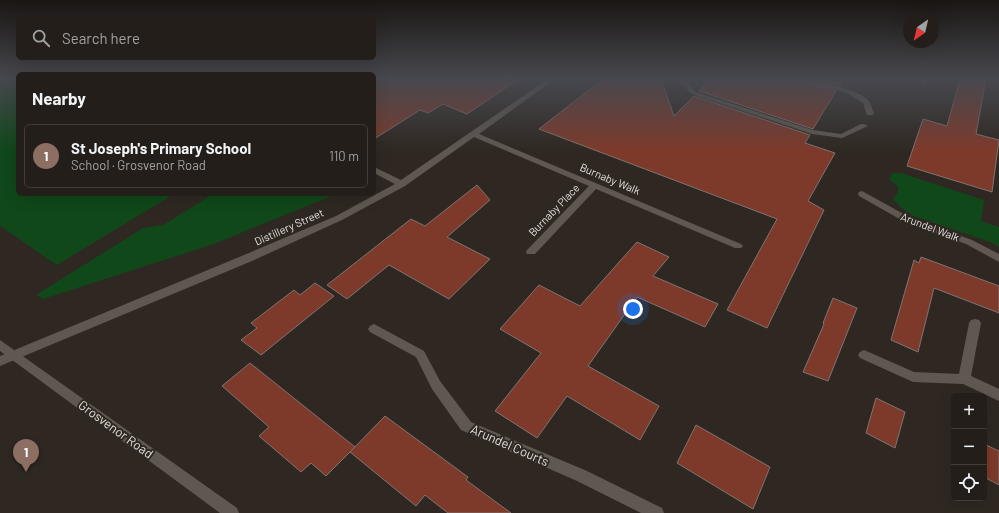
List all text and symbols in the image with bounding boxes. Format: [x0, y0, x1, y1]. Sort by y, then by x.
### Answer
north arrow [903, 12, 939, 48]
search box [16, 16, 376, 60]
icon: search [30, 27, 52, 49]
text: Search here [62, 29, 140, 47]
text: Nearby [32, 88, 86, 108]
text: St Joseph's Primary School [71, 139, 251, 157]
text: 1 [44, 148, 48, 164]
text: 110 m [329, 148, 359, 164]
text: School · Grosvenor Road [71, 157, 206, 173]
street label: Burnaby Walk [578, 160, 643, 197]
street label: Burnaby Place [525, 181, 582, 238]
street label: Distillery Street [252, 206, 325, 248]
street label: Arundel Walk [899, 209, 962, 244]
your location [623, 299, 643, 319]
map controls [951, 393, 987, 501]
button: + [951, 393, 987, 429]
street label: Grosvenor Road [75, 397, 157, 461]
street label: Arundel Courts [468, 421, 552, 469]
button: − [951, 429, 987, 465]
pin: 1 [13, 439, 39, 472]
button: locate [951, 465, 987, 501]

